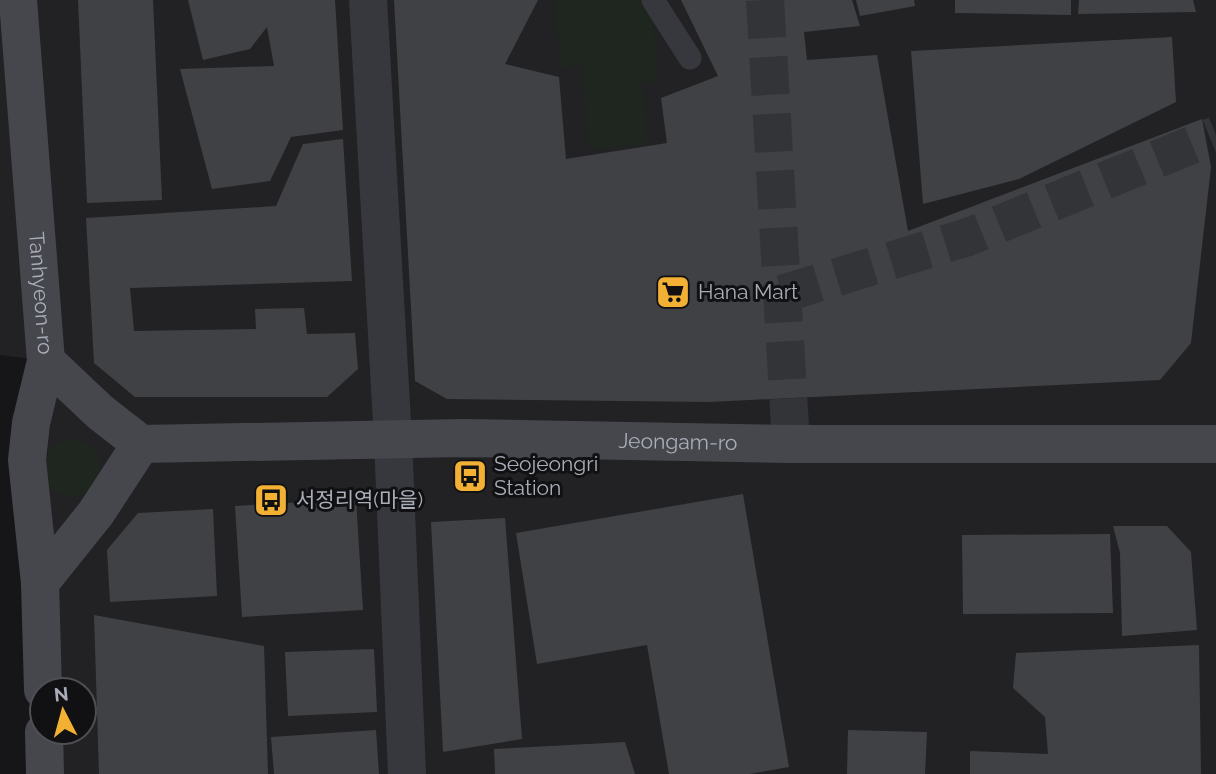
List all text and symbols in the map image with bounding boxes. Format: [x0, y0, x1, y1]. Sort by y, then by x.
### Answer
street label: Tanhyeon-ro [24, 231, 58, 355]
supermarket icon: Hana Mart [654, 273, 692, 311]
place label: Hana Mart [698, 279, 798, 304]
street label: Jeongam-ro [618, 428, 738, 455]
place label: Seojeongri Station [494, 451, 598, 500]
bus stop icon: Seojeongri Station [451, 457, 489, 495]
bus stop icon: 서정리역(마을) [252, 481, 290, 519]
place label: 서정리역(마을) [296, 487, 423, 512]
north arrow [28, 676, 98, 746]
text: N [53, 682, 70, 706]

